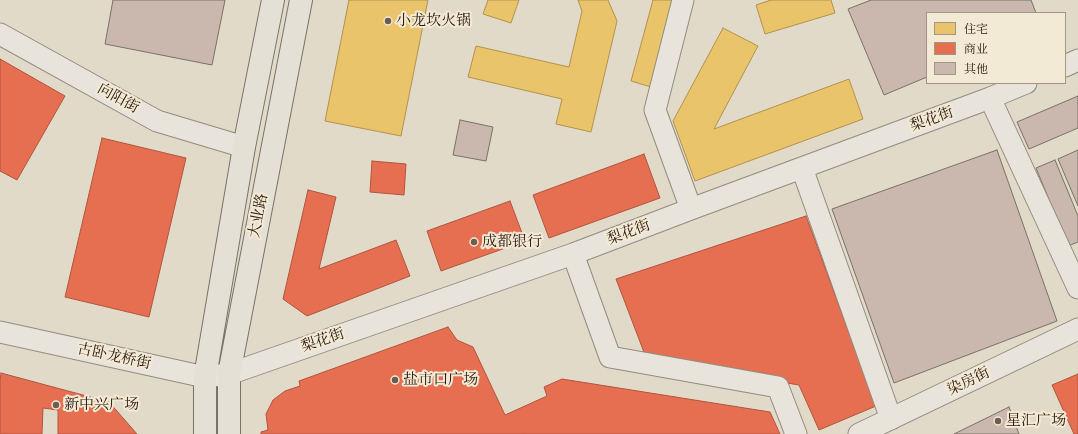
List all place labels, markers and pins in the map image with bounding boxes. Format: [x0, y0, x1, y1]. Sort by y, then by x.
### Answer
place label: 小龙坎火锅 [396, 12, 471, 30]
marker: 小龙坎火锅 [383, 16, 393, 26]
place label: 成都银行 [482, 233, 542, 251]
marker: 成都银行 [469, 237, 479, 247]
place label: 盐市口广场 [403, 371, 478, 389]
marker: 盐市口广场 [390, 375, 400, 385]
place label: 新中兴广场 [64, 396, 139, 414]
marker: 新中兴广场 [51, 400, 61, 410]
place label: 星汇广场 [1006, 412, 1066, 430]
marker: 星汇广场 [993, 416, 1003, 426]

